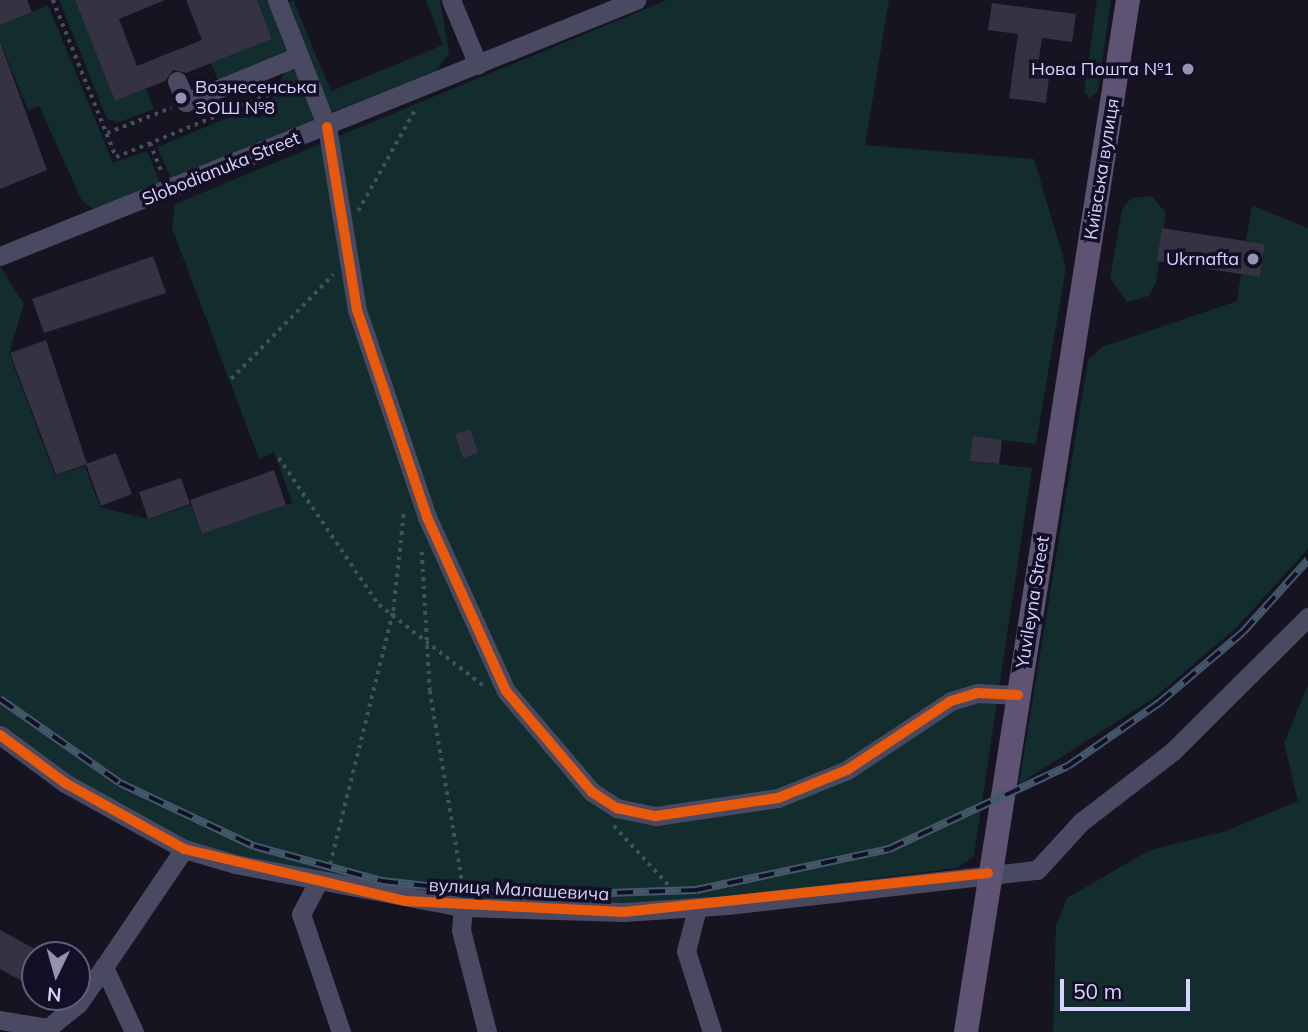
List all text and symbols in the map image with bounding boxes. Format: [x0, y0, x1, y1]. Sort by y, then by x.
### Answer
place label: Нова Пошта №1 [1031, 58, 1174, 80]
marker: Нова Пошта №1 [1180, 61, 1196, 77]
place label: Вознесенська ЗОШ №8 [195, 77, 317, 119]
marker: Вознесенська ЗОШ №8 [173, 90, 189, 106]
street label: Київська вулиця [1080, 97, 1124, 241]
street label: Slobodianuka Street [139, 127, 303, 211]
place label: Ukrnafta [1166, 248, 1239, 270]
marker: Ukrnafta [1245, 251, 1261, 267]
street label: Yuvileyna Street [1012, 535, 1054, 669]
street label: вулиця Малашевича [428, 874, 610, 906]
north arrow [21, 941, 91, 1011]
scale bar [1063, 965, 1192, 1009]
text: 50 m [1073, 978, 1122, 1004]
text: N [46, 982, 63, 1008]

